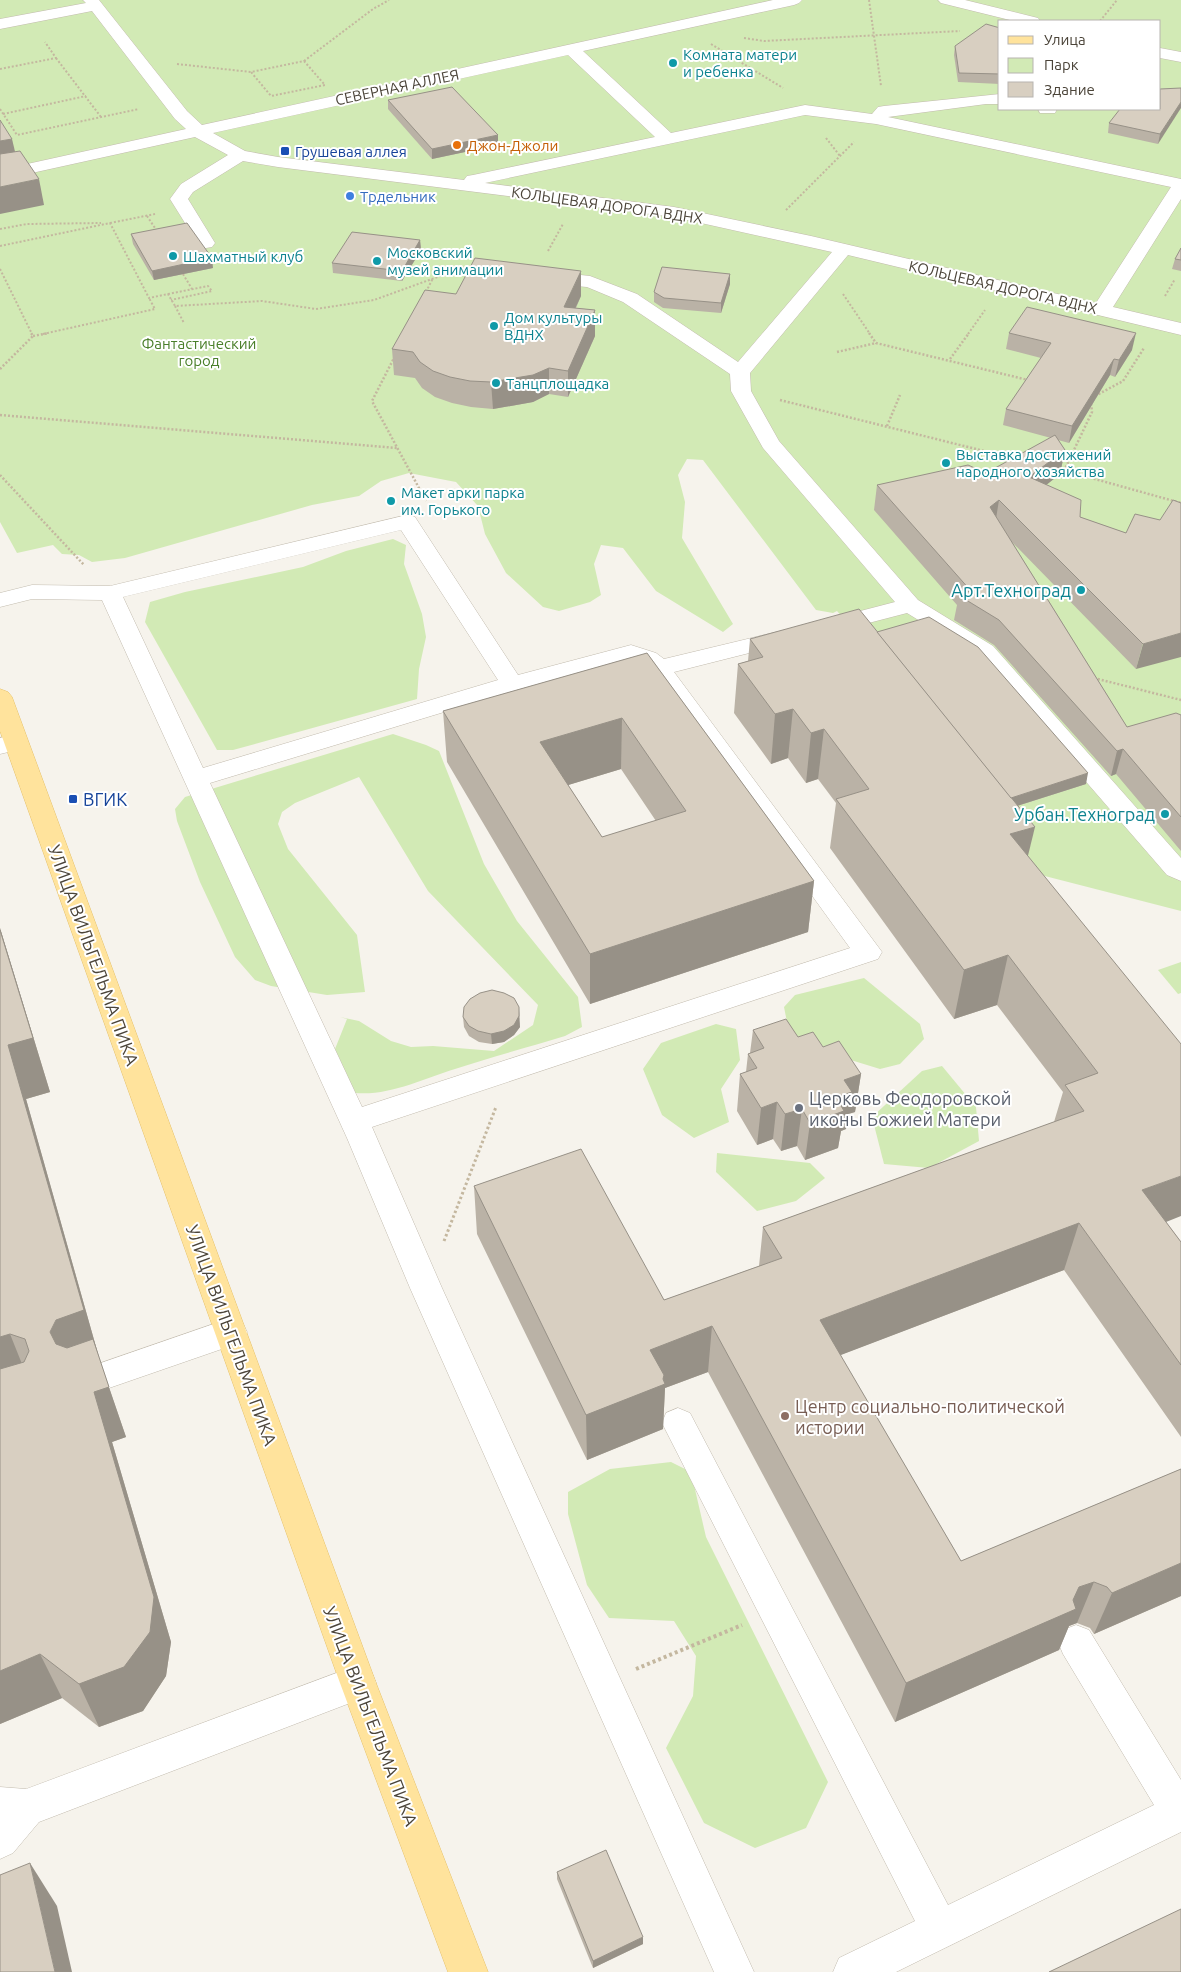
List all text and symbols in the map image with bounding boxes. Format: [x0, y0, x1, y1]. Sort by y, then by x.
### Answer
legend [998, 20, 1161, 110]
text: Улица [1044, 31, 1086, 48]
place label: Комната матери и ребенка [683, 46, 797, 80]
text: Парк [1044, 56, 1079, 73]
marker: Комната матери и ребенка [667, 57, 679, 69]
street label: СЕВЕРНАЯ АЛЛЕЯ [333, 66, 461, 108]
text: Здание [1044, 81, 1095, 98]
place label: Джон-Джоли [467, 137, 558, 154]
marker: Джон-Джоли [451, 139, 463, 151]
place label: Грушевая аллея [295, 143, 407, 160]
marker: Грушевая аллея [279, 145, 291, 157]
street label: КОЛЬЦЕВАЯ ДОРОГА ВДНХ [510, 183, 704, 227]
place label: Трдельник [360, 188, 436, 205]
marker: Трдельник [344, 190, 356, 202]
place label: Московский музей анимации [387, 244, 503, 278]
place label: Шахматный клуб [183, 248, 303, 265]
marker: Шахматный клуб [167, 250, 179, 262]
marker: Московский музей анимации [371, 255, 383, 267]
street label: КОЛЬЦЕВАЯ ДОРОГА ВДНХ [907, 257, 1099, 317]
place label: Дом культуры ВДНХ [504, 309, 602, 343]
marker: Дом культуры ВДНХ [488, 320, 500, 332]
park label: Фантастический город [142, 335, 256, 369]
place label: Танцплощадка [506, 375, 609, 392]
marker: Танцплощадка [490, 377, 502, 389]
place label: Выставка достижений народного хозяйства [956, 446, 1111, 480]
marker: Выставка достижений народного хозяйства [940, 457, 952, 469]
place label: Макет арки парка им. Горького [401, 484, 525, 518]
marker: Макет арки парка им. Горького [385, 495, 397, 507]
place label: Арт.Техноград [951, 580, 1071, 600]
marker: Арт.Техноград [1075, 584, 1087, 596]
place label: ВГИК [83, 789, 127, 809]
marker: ВГИК [67, 793, 79, 805]
place label: Урбан.Техноград [1014, 804, 1155, 824]
marker: Урбан.Техноград [1159, 808, 1171, 820]
street label: УЛИЦА ВИЛЬГЕЛЬМА ПИКА [45, 842, 143, 1068]
place label: Церковь Феодоровской иконы Божией Матери [809, 1088, 1011, 1129]
marker: Церковь Феодоровской иконы Божией Матери [793, 1102, 805, 1114]
street label: УЛИЦА ВИЛЬГЕЛЬМА ПИКА [183, 1222, 281, 1448]
place label: Центр социально-политической истории [795, 1396, 1065, 1437]
marker: Центр социально-политической истории [779, 1410, 791, 1422]
street label: УЛИЦА ВИЛЬГЕЛЬМА ПИКА [320, 1604, 422, 1829]

